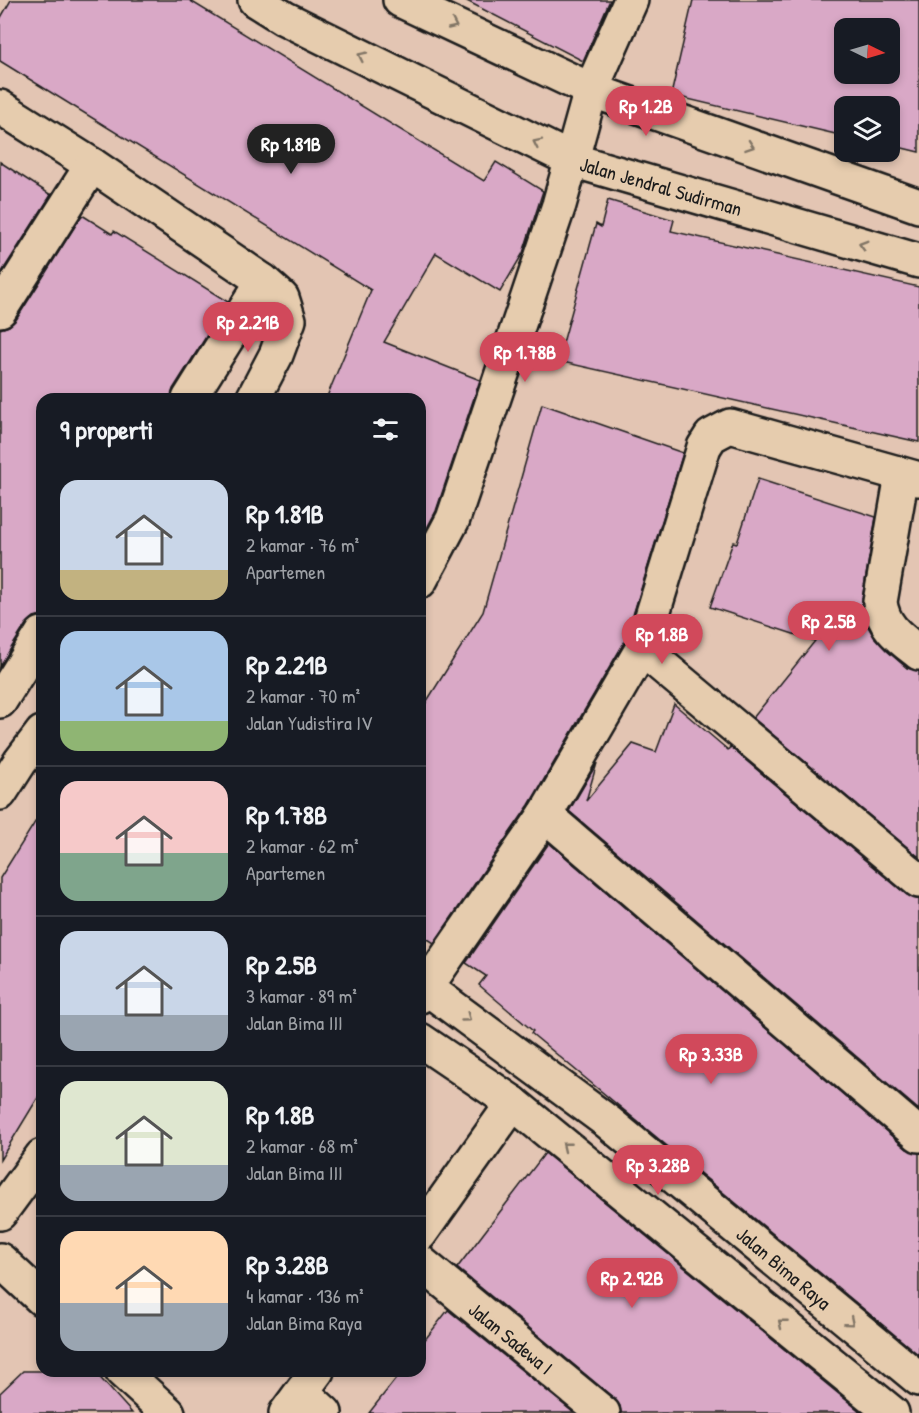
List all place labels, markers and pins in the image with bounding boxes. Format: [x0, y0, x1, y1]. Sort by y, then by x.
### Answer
pin: Rp 1.2B [591, 86, 701, 137]
pin: Rp 1.81B [229, 124, 353, 175]
pin: Rp 2.21B [186, 302, 310, 353]
pin: Rp 1.78B [463, 332, 587, 383]
pin: Rp 2.5B [774, 601, 884, 652]
pin: Rp 1.8B [607, 614, 717, 665]
pin: Rp 3.33B [649, 1034, 773, 1085]
pin: Rp 3.28B [596, 1145, 720, 1196]
pin: Rp 2.92B [570, 1258, 694, 1309]

